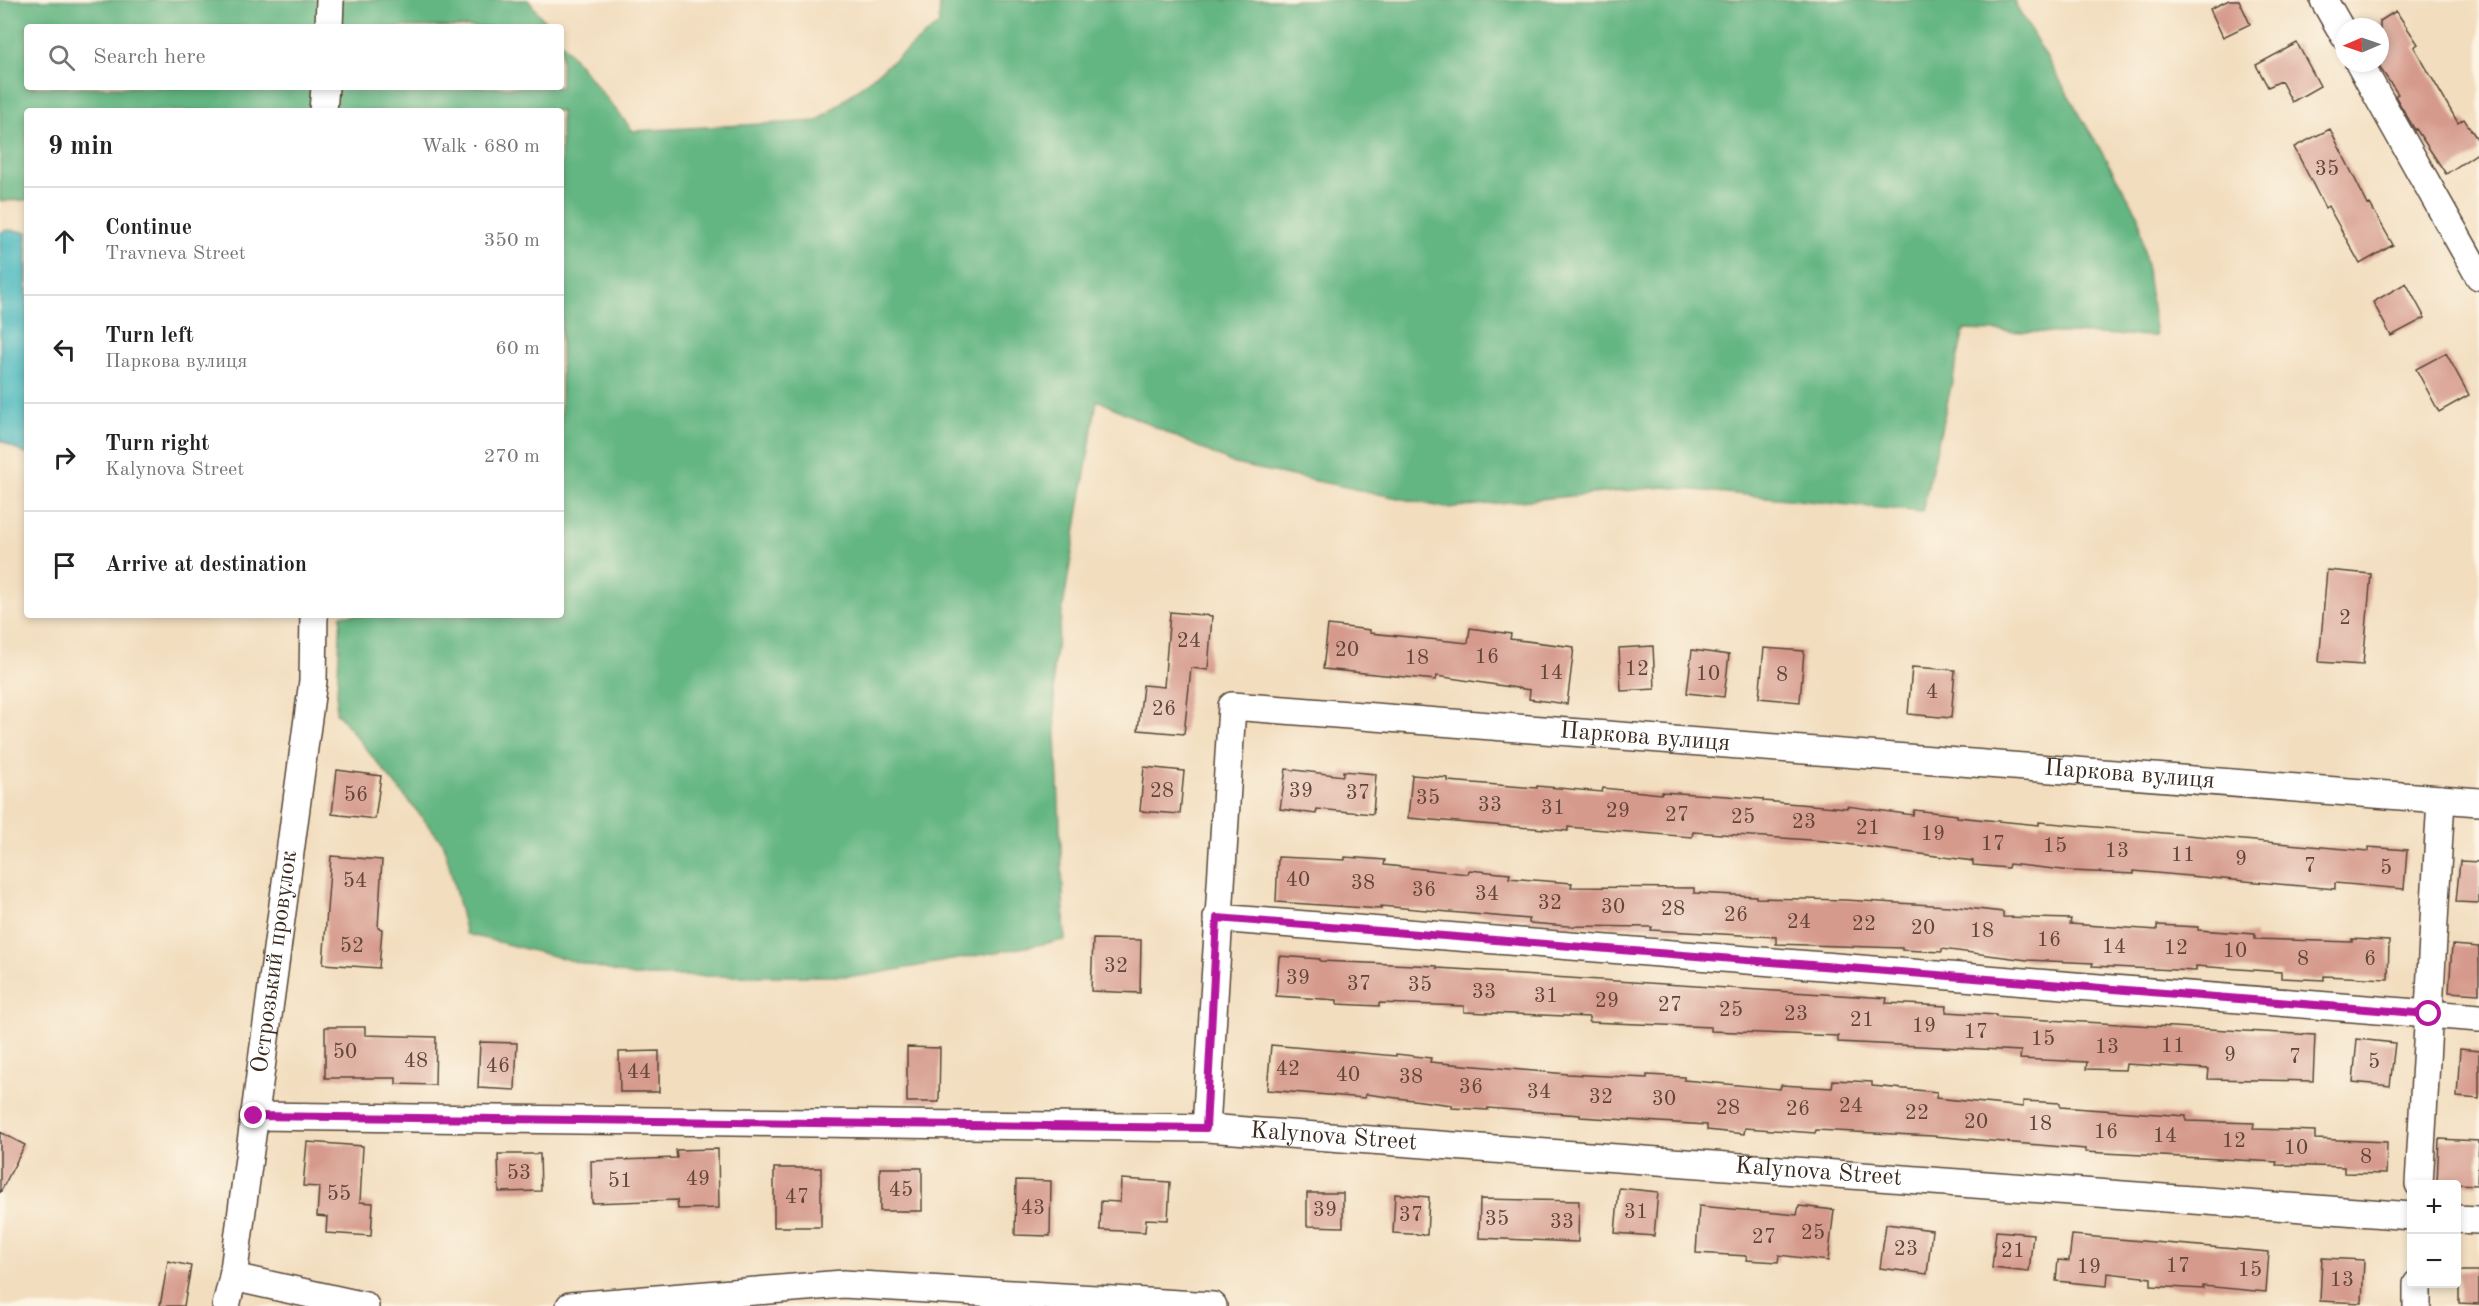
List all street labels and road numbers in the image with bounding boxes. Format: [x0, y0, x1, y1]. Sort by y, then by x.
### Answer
street label: Паркова вулиця [1559, 719, 1731, 756]
street label: Паркова вулиця [2043, 757, 2216, 794]
street label: Острозький провулок [249, 849, 302, 1074]
street label: Kalynova Street [1249, 1119, 1418, 1155]
street label: Kalynova Street [1734, 1155, 1903, 1191]

